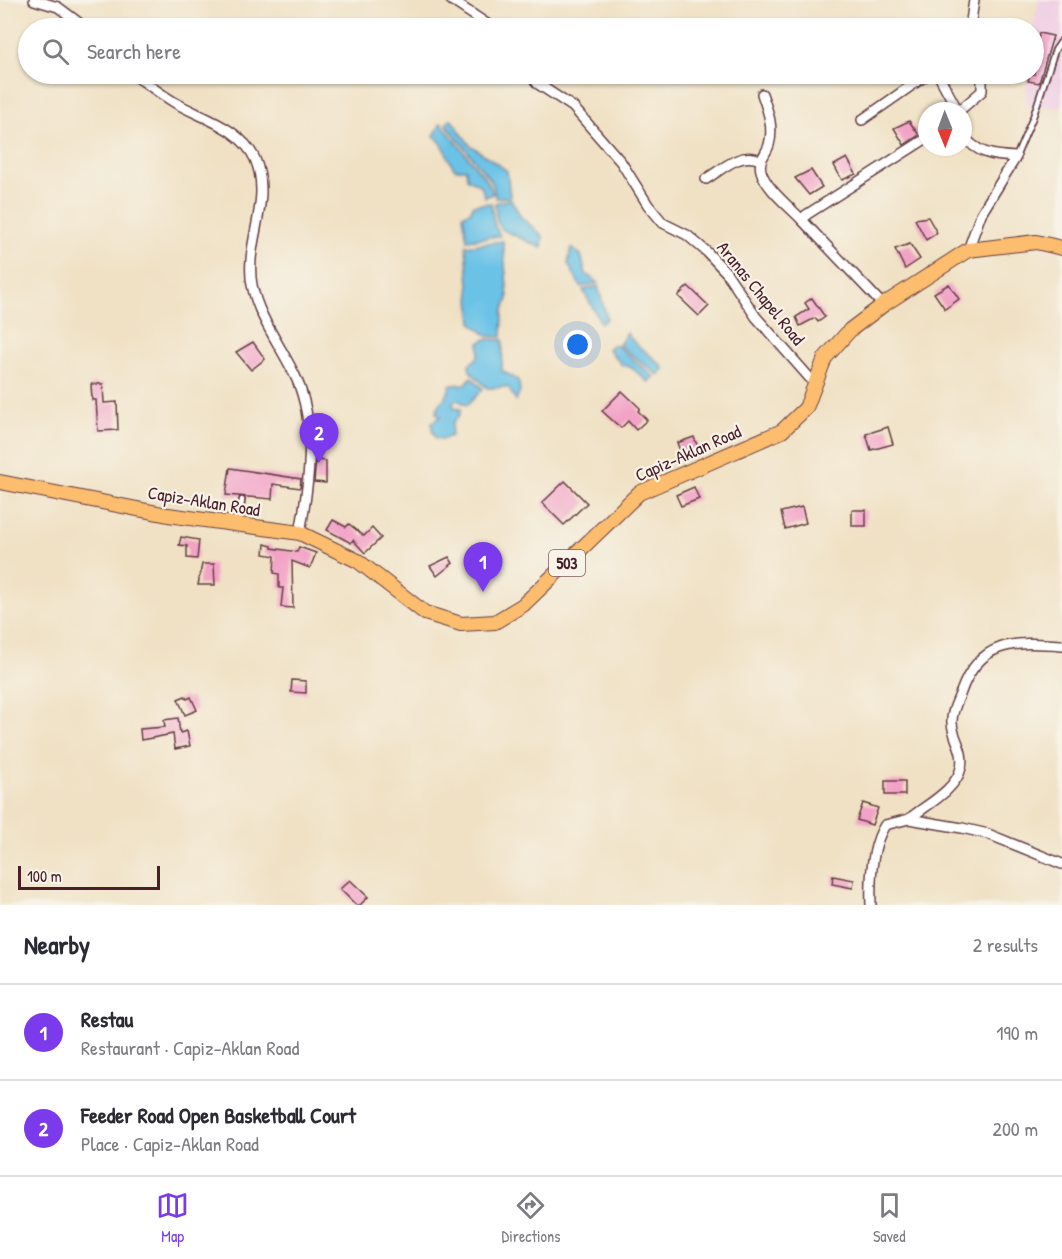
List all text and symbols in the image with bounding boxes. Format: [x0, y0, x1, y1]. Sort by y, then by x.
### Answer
search box [18, 18, 1044, 84]
icon: search [39, 35, 72, 68]
text: Search here [87, 36, 181, 66]
north arrow [918, 102, 972, 156]
street label: Aranas Chapel Road [711, 236, 811, 350]
your location [563, 330, 592, 359]
pin: 2 [300, 414, 338, 463]
street label: Capiz-Aklan Road [631, 418, 745, 488]
street label: Capiz-Aklan Road [146, 480, 262, 522]
pin: 1 [464, 542, 502, 592]
road number: 503 [549, 550, 585, 576]
scale bar [18, 863, 160, 890]
text: 100 m [27, 865, 62, 887]
text: Nearby [24, 927, 90, 962]
text: 2 results [973, 931, 1038, 958]
text: Restau [81, 1004, 133, 1034]
text: 1 [40, 1019, 47, 1046]
text: 190 m [996, 1019, 1038, 1046]
text: Restaurant · Capiz-Aklan Road [81, 1034, 299, 1061]
text: Feeder Road Open Basketball Court [81, 1100, 356, 1130]
text: 2 [39, 1115, 48, 1142]
text: 200 m [993, 1115, 1038, 1142]
text: Place · Capiz-Aklan Road [81, 1130, 259, 1157]
tab: Map [156, 1189, 189, 1247]
tab: Directions [502, 1189, 560, 1247]
tab: Saved [873, 1189, 906, 1247]

